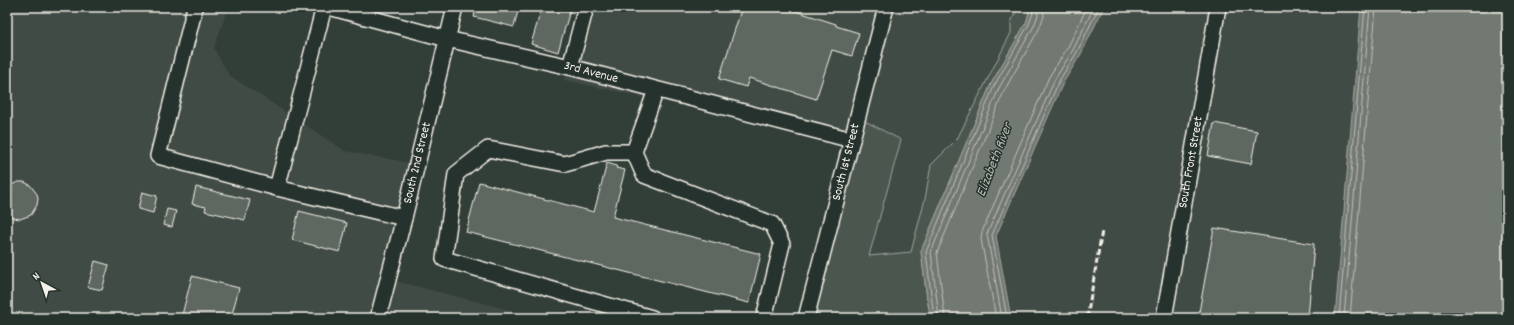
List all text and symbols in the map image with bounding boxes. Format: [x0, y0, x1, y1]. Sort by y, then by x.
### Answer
street label: 3rd Avenue [562, 56, 620, 89]
street label: South Front Street [1174, 115, 1208, 210]
water label: Elizabeth River [972, 118, 1019, 200]
street label: South 2nd Street [398, 120, 436, 206]
street label: South 1st Street [827, 121, 865, 203]
north arrow [22, 263, 62, 303]
text: N [30, 269, 45, 285]

